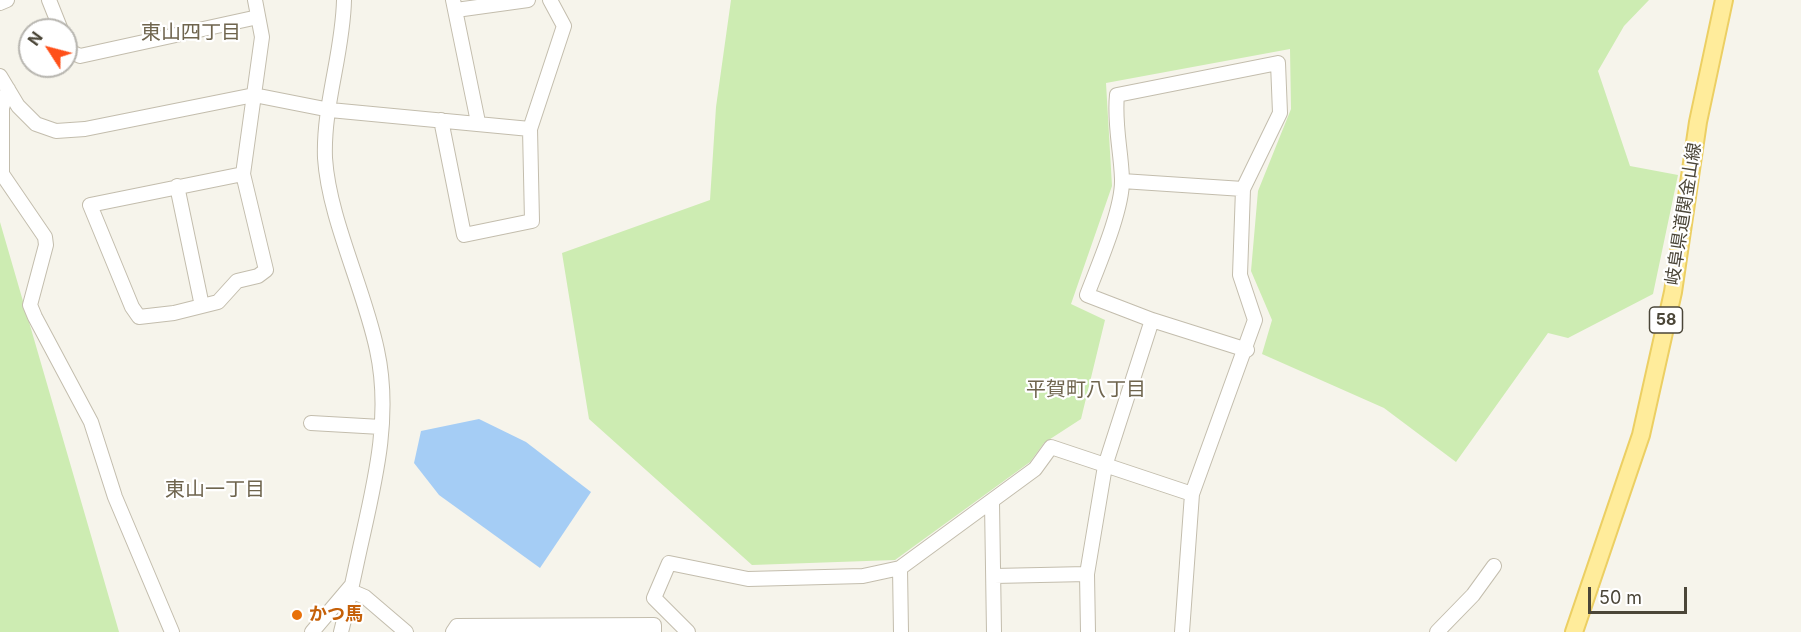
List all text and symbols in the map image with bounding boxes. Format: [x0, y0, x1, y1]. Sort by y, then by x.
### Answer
north arrow [18, 18, 78, 78]
district label: 東山四丁目 [141, 21, 241, 45]
text: N [23, 28, 47, 49]
street label: 岐阜県道関金山線 [1662, 141, 1706, 287]
road number: 58 [1650, 307, 1682, 333]
district label: 平賀町八丁目 [1026, 378, 1146, 402]
district label: 東山一丁目 [165, 478, 265, 502]
scale bar [1591, 575, 1690, 613]
text: 50 m [1599, 587, 1642, 608]
place label: かつ馬 [309, 604, 363, 626]
marker: かつ馬 [290, 608, 304, 622]

